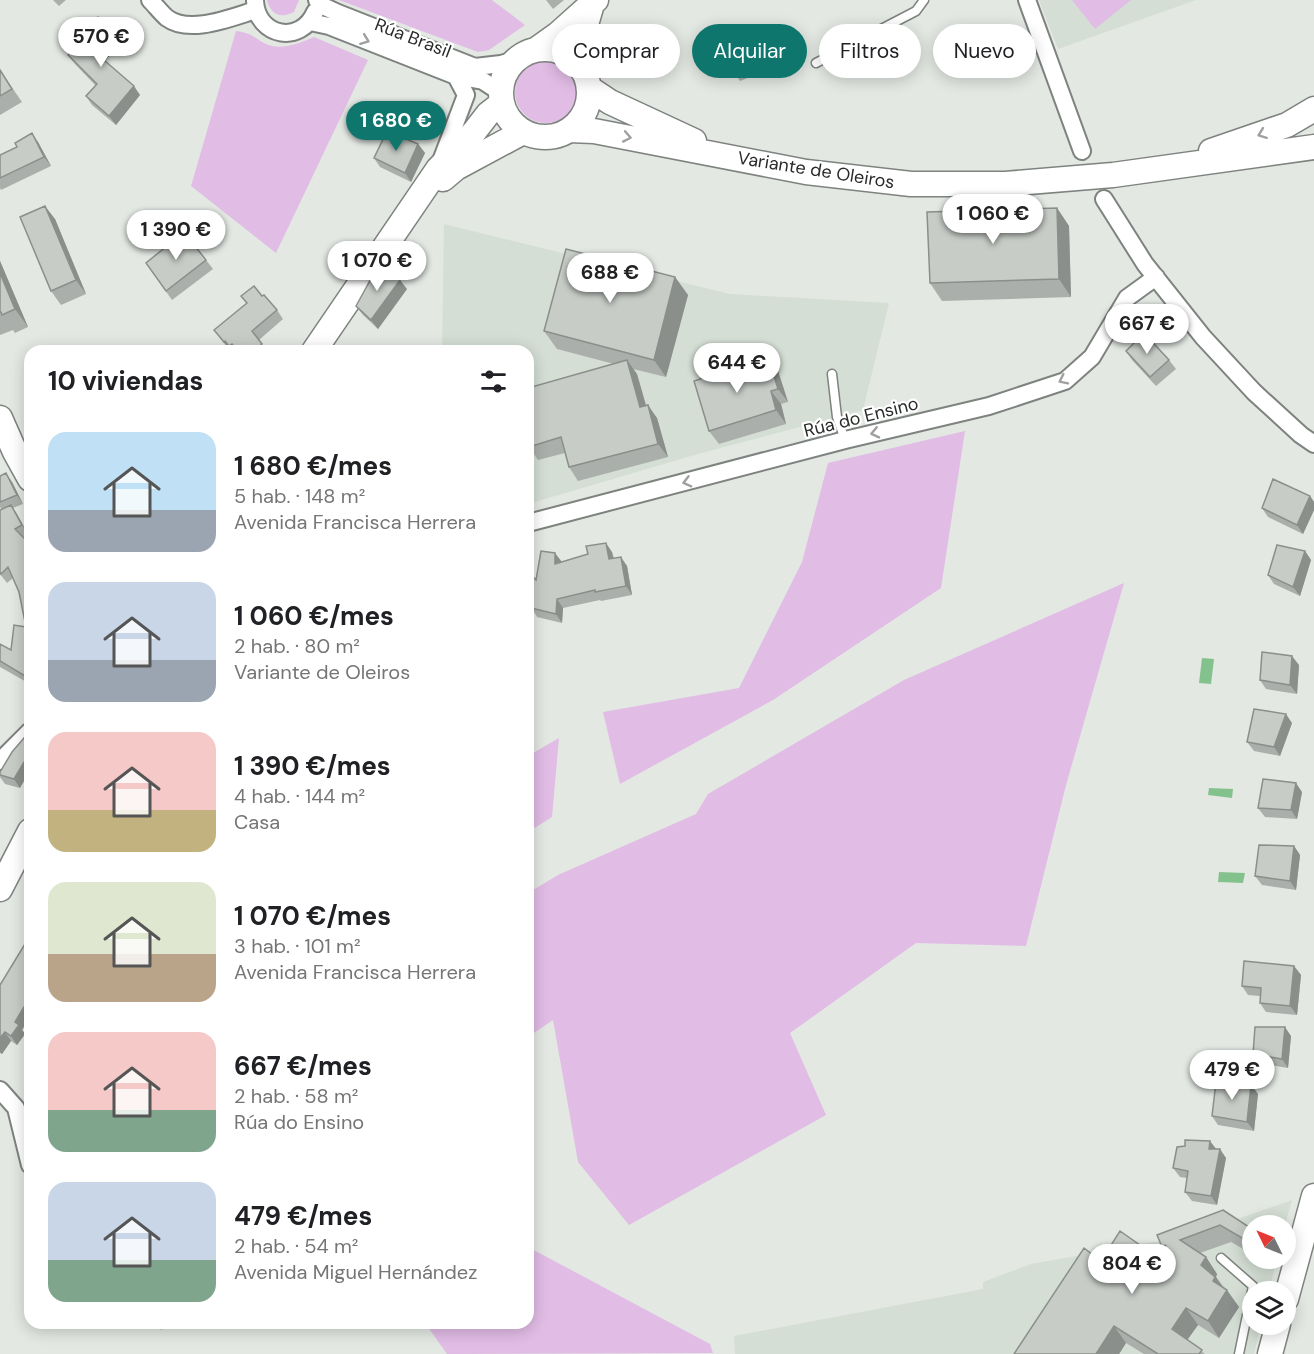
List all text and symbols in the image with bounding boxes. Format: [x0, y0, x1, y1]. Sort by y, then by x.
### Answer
street label: Rúa Brasil [371, 12, 455, 64]
pin: 570 € [59, 17, 143, 68]
text: 570 € [72, 23, 130, 49]
chip: Comprar [552, 24, 680, 78]
chip: Alquilar [692, 24, 807, 78]
chip: Filtros [819, 24, 921, 78]
chip: Nuevo [933, 24, 1036, 78]
one-way arrow [360, 33, 370, 46]
pin: 1 680 € [341, 101, 451, 152]
text: 1 680 € [360, 107, 432, 133]
one-way arrow [1257, 127, 1267, 140]
one-way arrow [622, 130, 632, 143]
street label: Variante de Oleiros [736, 146, 896, 194]
pin: 1 060 € [938, 194, 1048, 245]
text: 1 060 € [956, 200, 1030, 226]
pin: 1 390 € [121, 210, 231, 261]
text: 1 390 € [141, 216, 211, 242]
pin: 1 070 € [322, 241, 432, 292]
text: 1 070 € [341, 247, 413, 273]
pin: 688 € [568, 253, 652, 304]
text: 688 € [581, 259, 639, 285]
pin: 667 € [1105, 304, 1189, 355]
text: 667 € [1119, 310, 1175, 336]
pin: 644 € [695, 343, 779, 394]
text: 644 € [707, 349, 767, 375]
text: 10 viviendas [48, 364, 203, 398]
icon: filters [477, 365, 510, 398]
one-way arrow [1058, 373, 1069, 385]
street label: Rúa do Ensino [801, 391, 921, 443]
one-way arrow [871, 426, 881, 439]
text: 1 680 €/mes [234, 449, 392, 483]
icon: home [96, 456, 168, 528]
one-way arrow [682, 474, 692, 487]
text: 5 hab. · 148 m² [234, 483, 365, 509]
text: Avenida Francisca Herrera [234, 509, 476, 535]
text: 1 060 €/mes [234, 599, 394, 633]
icon: home [96, 606, 168, 678]
text: 2 hab. · 80 m² [234, 633, 360, 659]
text: Variante de Oleiros [234, 659, 410, 685]
text: 1 390 €/mes [234, 749, 391, 783]
icon: home [96, 756, 168, 828]
text: 4 hab. · 144 m² [234, 783, 365, 809]
text: Casa [234, 809, 280, 835]
text: 1 070 €/mes [234, 899, 391, 933]
icon: home [96, 906, 168, 978]
text: 3 hab. · 101 m² [234, 933, 361, 959]
text: Avenida Francisca Herrera [234, 959, 476, 985]
text: 667 €/mes [234, 1049, 372, 1083]
pin: 479 € [1190, 1050, 1274, 1101]
icon: home [96, 1056, 168, 1128]
text: 479 € [1204, 1056, 1260, 1082]
text: 2 hab. · 58 m² [234, 1083, 358, 1109]
text: Rúa do Ensino [234, 1109, 364, 1135]
text: 479 €/mes [234, 1199, 372, 1233]
icon: home [96, 1206, 168, 1278]
north arrow [1242, 1215, 1296, 1269]
map controls [1242, 1215, 1296, 1335]
text: 2 hab. · 54 m² [234, 1233, 358, 1259]
pin: 804 € [1090, 1244, 1174, 1295]
text: 804 € [1102, 1250, 1162, 1276]
text: Avenida Miguel Hernández [234, 1259, 477, 1285]
button: layers [1242, 1281, 1296, 1335]

